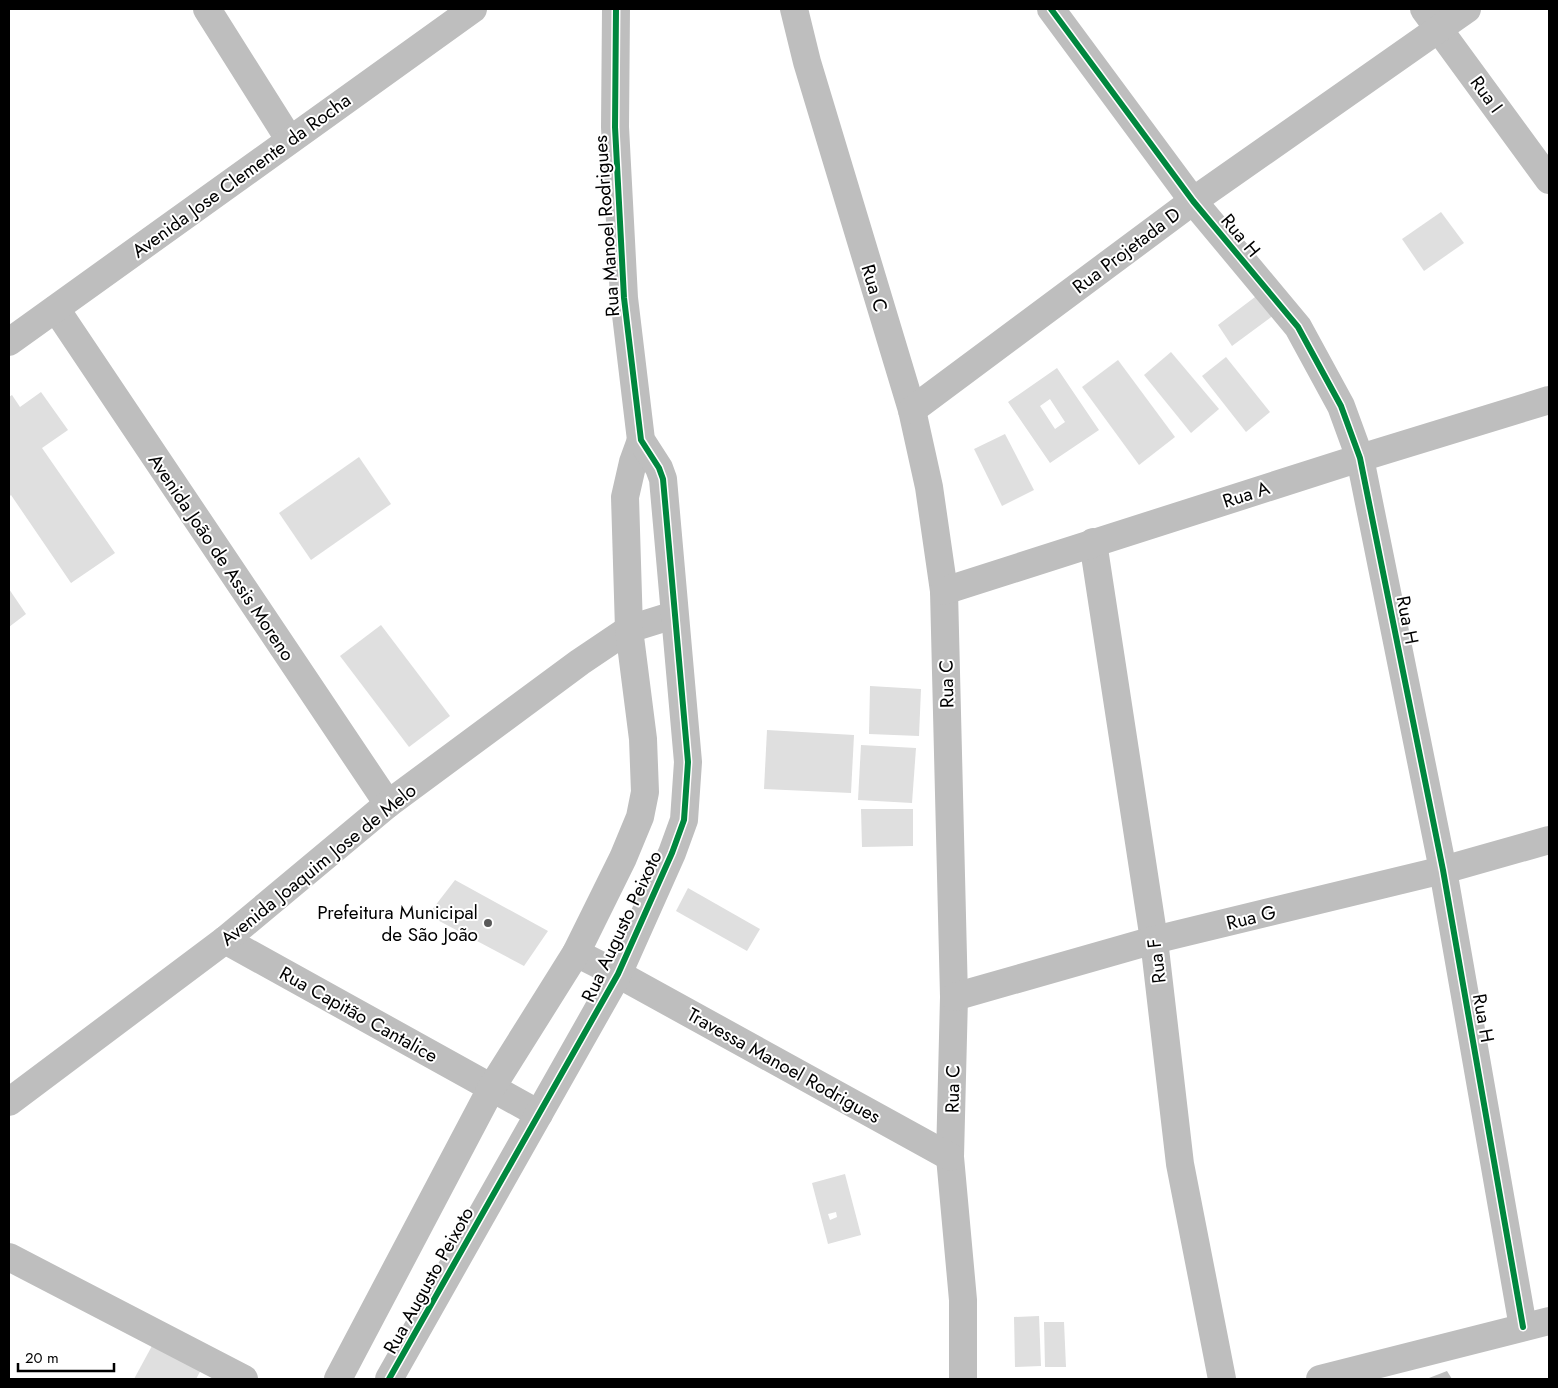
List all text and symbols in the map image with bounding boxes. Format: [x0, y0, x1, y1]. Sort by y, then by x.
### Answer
street label: Rua I [1464, 70, 1509, 118]
street label: Avenida Jose Clemente da Rocha [126, 87, 356, 264]
street label: Rua Manoel Rodrigues [587, 134, 626, 318]
street label: Rua Projetada D [1067, 201, 1186, 300]
street label: Rua H [1215, 208, 1267, 263]
street label: Rua C [855, 261, 895, 315]
street label: Avenida João de Assis Moreno [142, 448, 301, 666]
street label: Rua A [1219, 474, 1274, 515]
street label: Rua H [1390, 593, 1425, 647]
street label: Rua C [933, 660, 960, 708]
street label: Avenida Joaquim Jose de Melo [215, 777, 422, 952]
street label: Rua Augusto Peixoto [575, 846, 668, 1006]
street label: Rua G [1224, 898, 1279, 937]
place label: Prefeitura Municipal de São João [317, 899, 478, 948]
marker: Prefeitura Municipal de São João [482, 917, 494, 929]
street label: Rua F [1140, 937, 1173, 985]
street label: Rua Capitão Cantalice [275, 960, 443, 1069]
street label: Rua H [1466, 992, 1501, 1045]
street label: Travessa Manoel Rodrigues [682, 1001, 886, 1130]
street label: Rua C [939, 1065, 966, 1113]
street label: Rua Augusto Peixoto [377, 1202, 480, 1359]
scale bar [18, 1340, 114, 1372]
text: 20 m [25, 1347, 59, 1369]

